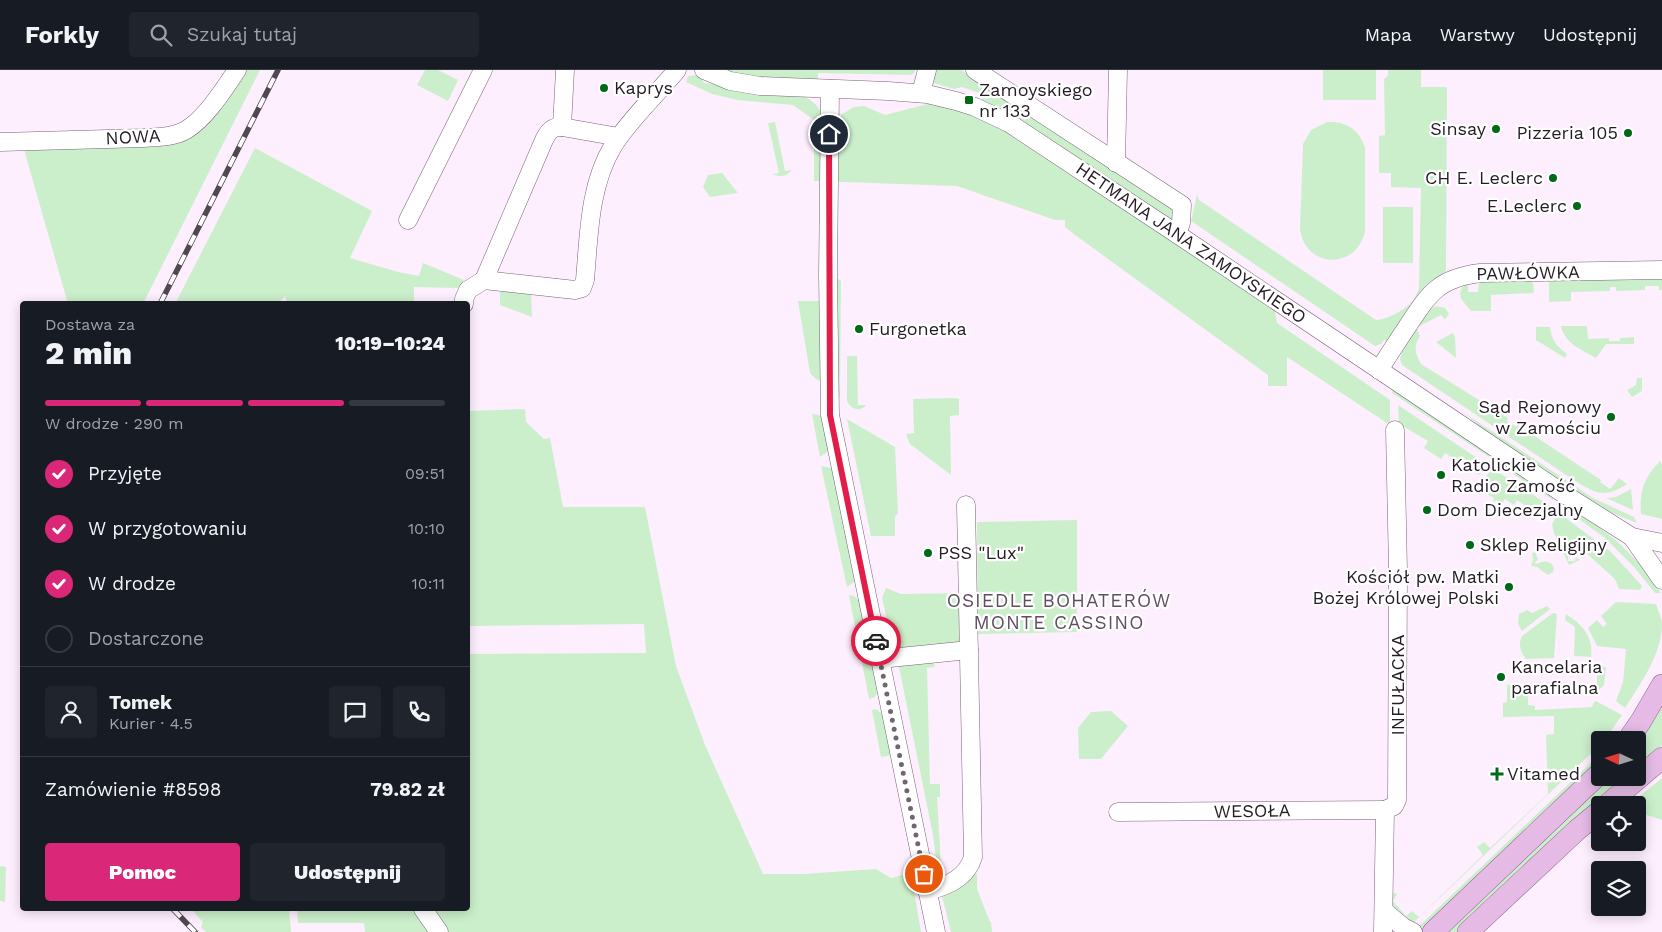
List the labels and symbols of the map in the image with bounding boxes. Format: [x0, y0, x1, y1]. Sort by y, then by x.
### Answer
place label: Kaprys [614, 77, 673, 98]
place label: Zamoyskiego nr 133 [979, 79, 1093, 121]
marker: Kaprys [598, 82, 610, 94]
marker: Zamoyskiego nr 133 [963, 94, 975, 106]
pin [808, 113, 850, 155]
place label: Sinsay [1430, 118, 1487, 139]
place label: Pizzeria 105 [1516, 122, 1618, 143]
marker: Sinsay [1490, 123, 1502, 135]
street label: NOWA [105, 125, 161, 148]
marker: Pizzeria 105 [1622, 127, 1634, 139]
street label: HETMANA JANA ZAMOYSKIEGO [1072, 158, 1310, 328]
place label: CH E. Leclerc [1425, 167, 1543, 188]
marker: CH E. Leclerc [1547, 172, 1559, 184]
place label: E.Leclerc [1487, 195, 1567, 216]
marker: E.Leclerc [1571, 200, 1583, 212]
street label: PAWŁÓWKA [1476, 261, 1580, 284]
place label: Furgonetka [869, 318, 967, 339]
marker: Furgonetka [853, 323, 865, 335]
place label: Sąd Rejonowy w Zamościu [1478, 396, 1602, 438]
marker: Sąd Rejonowy w Zamościu [1605, 411, 1617, 423]
place label: Katolickie Radio Zamość [1451, 454, 1575, 496]
marker: Katolickie Radio Zamość [1435, 469, 1447, 481]
place label: Dom Diecezjalny [1437, 499, 1584, 520]
marker: Dom Diecezjalny [1421, 504, 1433, 516]
place label: Sklep Religijny [1480, 534, 1607, 555]
marker: Sklep Religijny [1464, 539, 1476, 551]
place label: PSS "Lux" [938, 542, 1024, 563]
marker: PSS "Lux" [922, 547, 934, 559]
place label: Kościół pw. Matki Bożej Królowej Polski [1312, 566, 1499, 608]
marker: Kościół pw. Matki Bożej Królowej Polski [1503, 581, 1515, 593]
district label: OSIEDLE BOHATERÓW MONTE CASSINO [947, 589, 1171, 634]
courier [851, 616, 901, 666]
street label: INFUŁACKA [1387, 634, 1408, 736]
place label: Kancelaria parafialna [1511, 656, 1602, 698]
marker: Kancelaria parafialna [1495, 671, 1507, 683]
north arrow [1591, 731, 1646, 786]
place label: Vitamed [1507, 763, 1580, 784]
marker: Vitamed [1491, 768, 1503, 780]
street label: WESOŁA [1213, 799, 1291, 822]
pin [903, 853, 945, 895]

